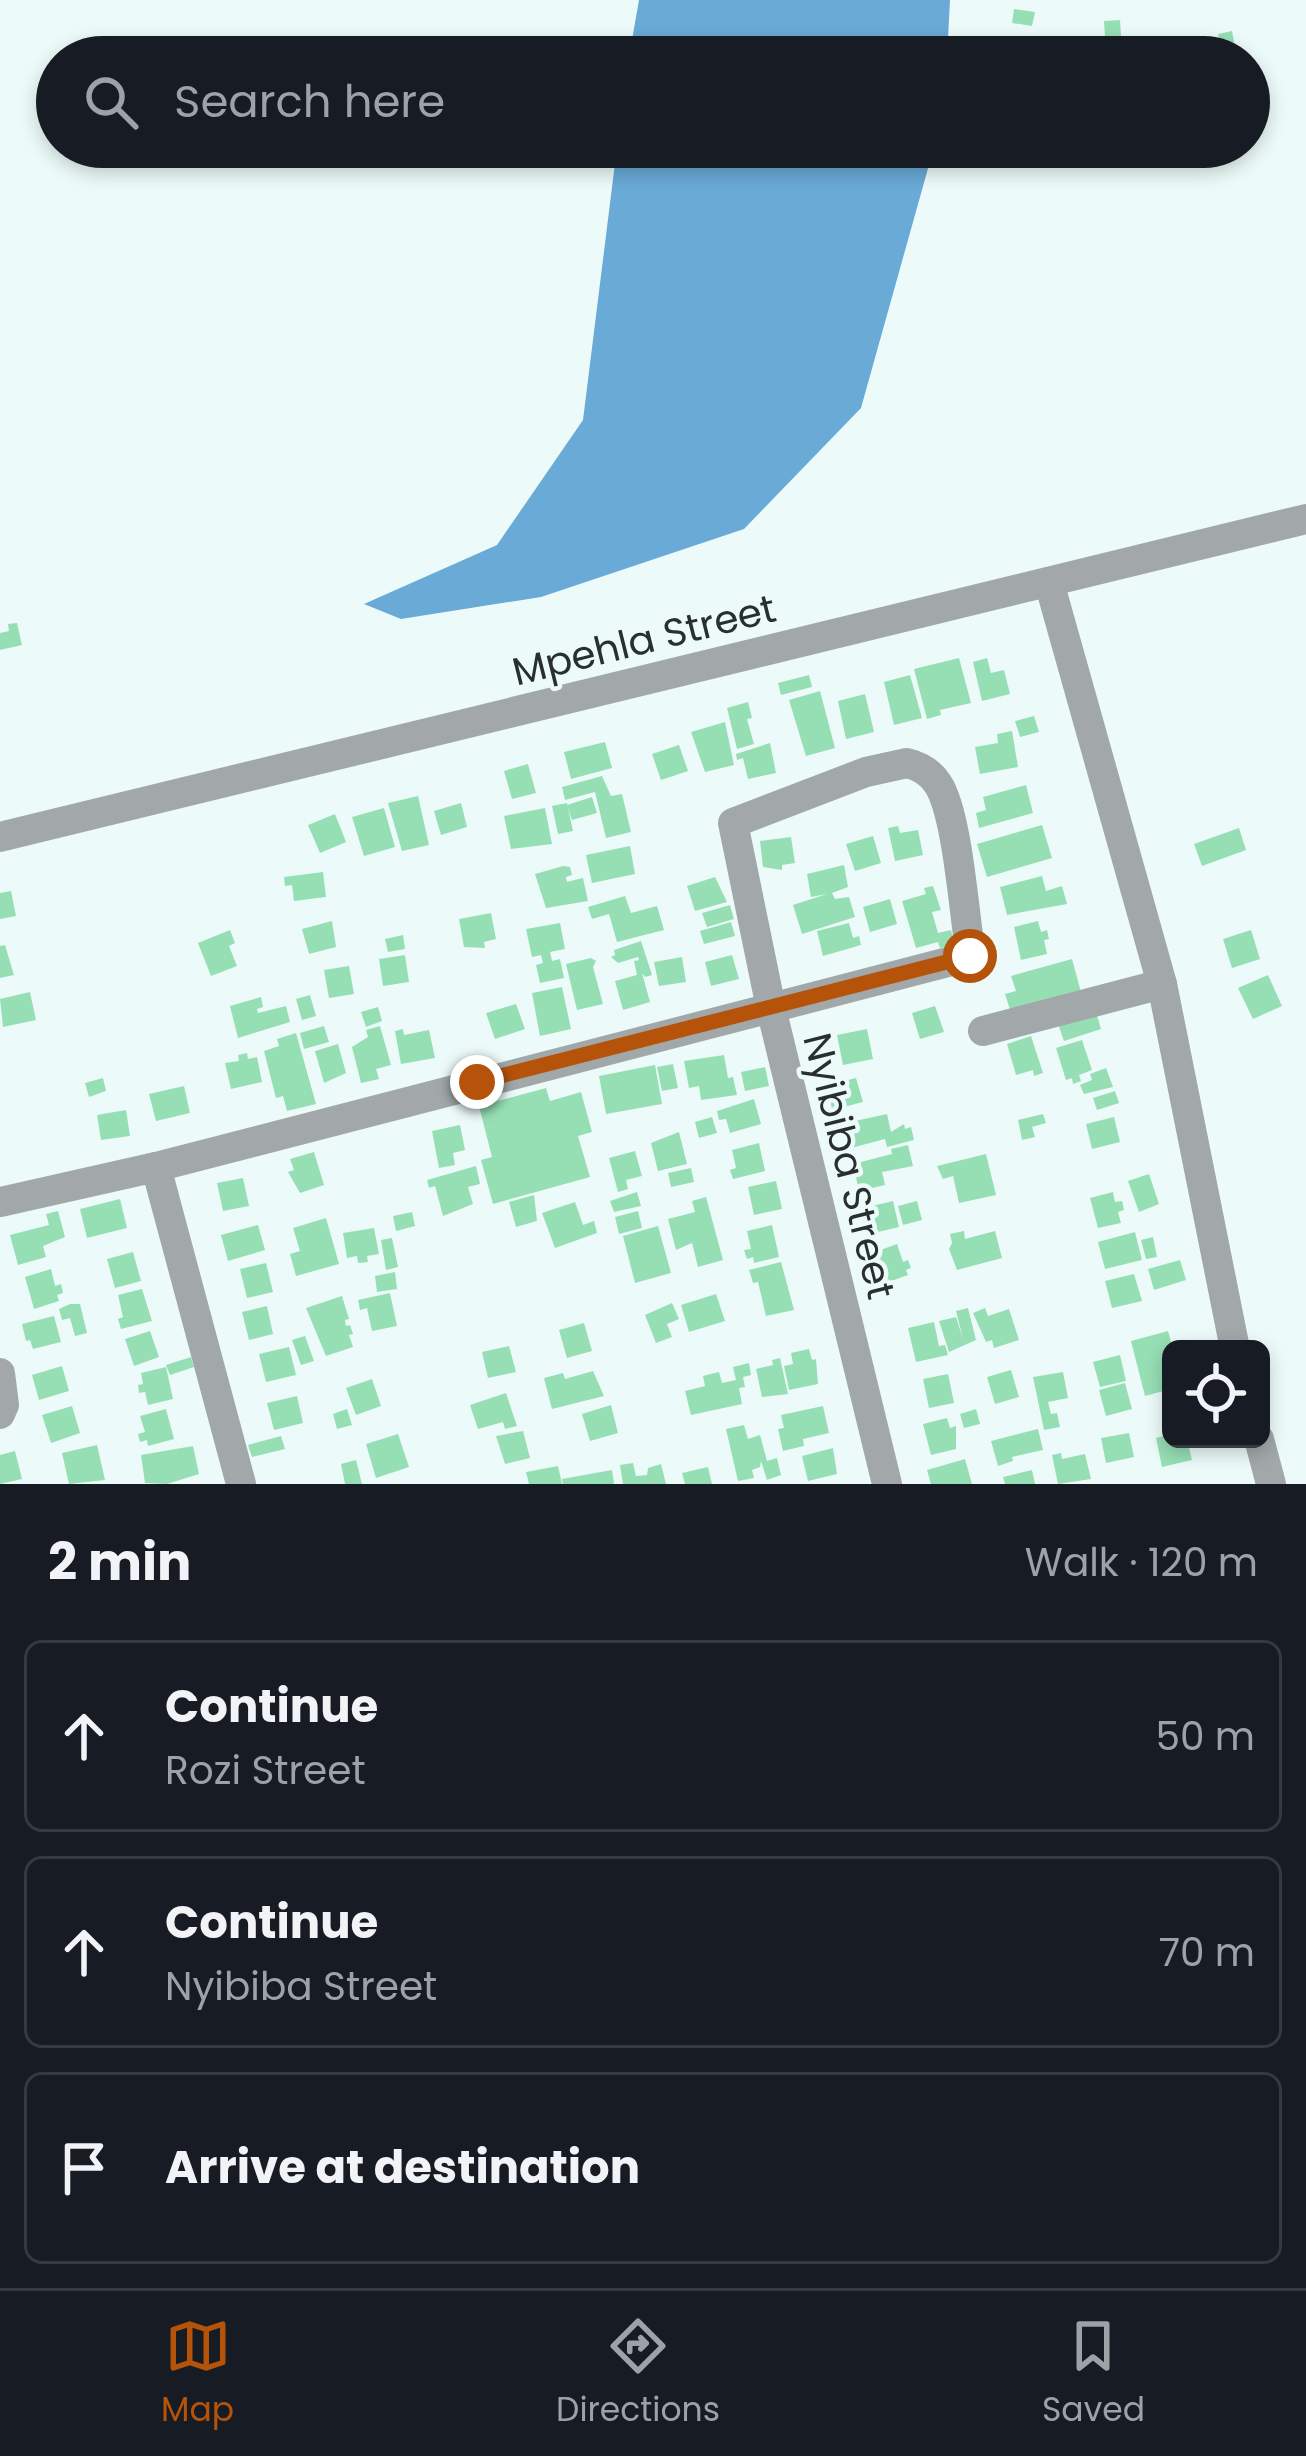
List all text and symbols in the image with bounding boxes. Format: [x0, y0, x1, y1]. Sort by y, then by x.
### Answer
search box [36, 36, 1270, 168]
icon: search [78, 69, 144, 135]
text: Search here [174, 70, 445, 133]
street label: Mpehla Street [507, 581, 781, 699]
route start [943, 929, 997, 983]
street label: Nyibiba Street [789, 1027, 909, 1305]
route end [450, 1055, 504, 1109]
map controls [1162, 1340, 1270, 1448]
button: locate [1162, 1340, 1270, 1448]
text: 2 min [48, 1526, 191, 1598]
text: Walk · 120 m [1025, 1535, 1258, 1590]
text: Continue [165, 1675, 378, 1738]
icon: ahead [51, 1703, 117, 1769]
text: 50 m [1155, 1709, 1255, 1764]
text: Rozi Street [165, 1743, 366, 1798]
text: Continue [165, 1891, 378, 1954]
icon: ahead [51, 1919, 117, 1985]
text: 70 m [1159, 1925, 1255, 1980]
text: Nyibiba Street [165, 1959, 437, 2014]
icon: arrive [51, 2135, 117, 2201]
text: Arrive at destination [165, 2136, 640, 2199]
tab: Map [161, 2313, 234, 2435]
tab: Directions [556, 2313, 720, 2435]
tab: Saved [1042, 2313, 1145, 2435]

